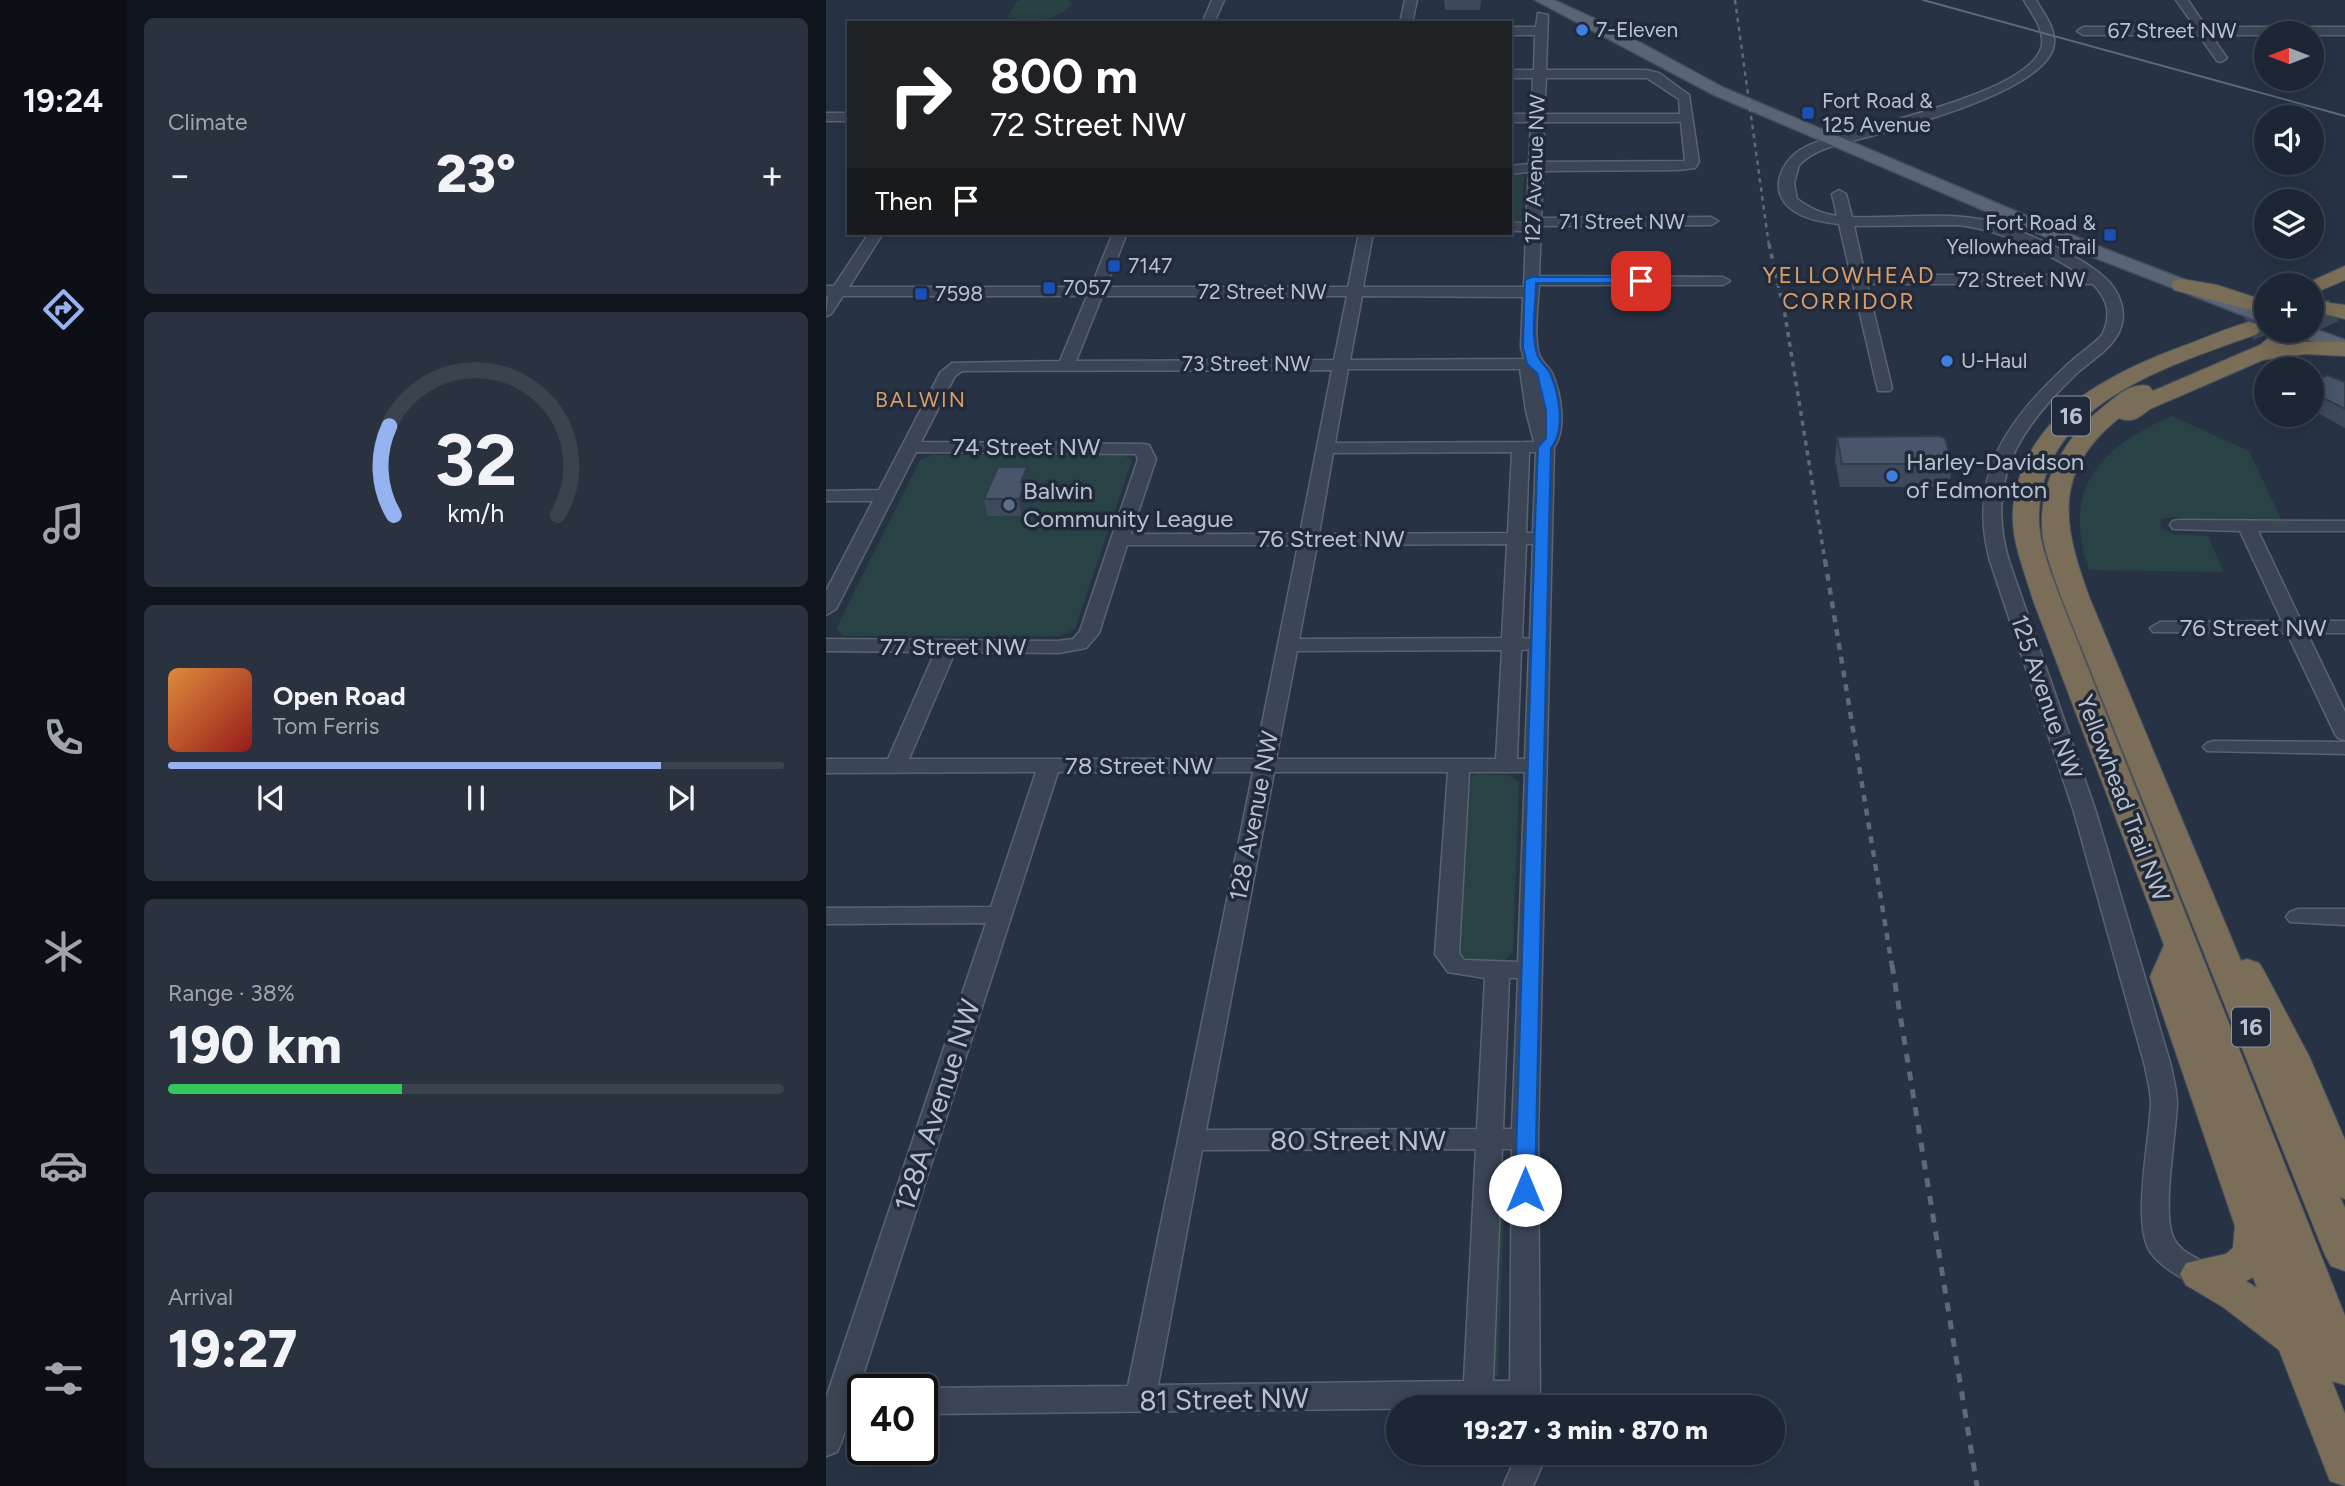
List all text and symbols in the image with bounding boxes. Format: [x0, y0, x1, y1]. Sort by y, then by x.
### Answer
place label: 7-Eleven [1596, 17, 1678, 42]
street label: 67 Street NW [2108, 18, 2236, 43]
north arrow [2254, 21, 2324, 91]
map controls [2254, 21, 2324, 427]
marker: 7-Eleven [1574, 22, 1590, 38]
text: 800 m [990, 46, 1138, 105]
icon: right [875, 49, 966, 140]
text: 19:24 [23, 82, 103, 120]
place label: Fort Road & 125 Avenue [1822, 88, 1933, 137]
street label: 127 Avenue NW [1519, 94, 1550, 244]
marker: Fort Road & 125 Avenue [1800, 105, 1816, 121]
button: sound [2254, 105, 2324, 175]
text: 72 Street NW [990, 106, 1186, 144]
text: Climate [168, 108, 247, 136]
text: 23° [436, 143, 516, 205]
text: − [168, 152, 192, 198]
text: + [760, 152, 784, 198]
icon: arrive [947, 182, 985, 220]
text: Then [875, 185, 933, 217]
button: layers [2254, 189, 2324, 259]
street label: 71 Street NW [1559, 209, 1685, 234]
place label: Fort Road & Yellowhead Trail [1946, 210, 2096, 259]
marker: Fort Road & Yellowhead Trail [2102, 227, 2118, 243]
pin [1611, 251, 1671, 311]
place label: 7147 [1128, 253, 1172, 278]
marker: 7147 [1106, 258, 1122, 274]
district label: YELLOWHEAD CORRIDOR [1762, 261, 1936, 315]
icon: arrive [1622, 262, 1660, 300]
street label: 72 Street NW [1957, 267, 2085, 292]
button: + [2254, 273, 2324, 343]
place label: 7057 [1063, 275, 1111, 300]
street label: 72 Street NW [1198, 279, 1326, 304]
marker: 7057 [1041, 280, 1057, 296]
place label: 7598 [935, 281, 983, 306]
icon: directions [39, 285, 88, 334]
marker: 7598 [913, 286, 929, 302]
place label: U-Haul [1961, 348, 2027, 373]
street label: 73 Street NW [1182, 351, 1310, 376]
marker: U-Haul [1939, 353, 1955, 369]
button: − [2254, 357, 2324, 427]
district label: BALWIN [875, 387, 967, 412]
road number: 16 [2052, 396, 2090, 436]
text: 32 [435, 417, 517, 504]
street label: 74 Street NW [952, 432, 1100, 461]
place label: Harley-Davidson of Edmonton [1906, 447, 2084, 504]
marker: Harley-Davidson of Edmonton [1884, 468, 1900, 484]
place label: Balwin Community League [1023, 476, 1233, 533]
marker: Balwin Community League [1001, 497, 1017, 513]
text: km/h [447, 498, 505, 528]
icon: music [39, 499, 88, 548]
street label: 76 Street NW [1257, 524, 1405, 553]
street label: 125 Avenue NW [2005, 611, 2088, 783]
street label: 76 Street NW [2179, 613, 2327, 642]
street label: 77 Street NW [880, 632, 1026, 661]
text: Open Road [273, 680, 406, 712]
street label: Yellowhead Trail NW [2071, 691, 2176, 905]
text: Tom Ferris [273, 712, 379, 740]
icon: phone [39, 713, 88, 762]
street label: 128 Avenue NW [1223, 728, 1284, 903]
street label: 78 Street NW [1065, 751, 1213, 780]
icon: previous [252, 779, 290, 817]
icon: pause [457, 779, 495, 817]
icon: next [662, 779, 700, 817]
icon: climate [39, 927, 88, 976]
text: Range · 38% [168, 979, 295, 1007]
street label: 128A Avenue NW [887, 995, 987, 1215]
road number: 16 [2232, 1008, 2270, 1046]
text: 190 km [168, 1014, 342, 1076]
street label: 80 Street NW [1270, 1123, 1446, 1157]
icon: car [39, 1141, 88, 1190]
position arrow [1488, 1153, 1562, 1227]
text: Arrival [168, 1283, 233, 1311]
text: 19:27 [168, 1318, 297, 1380]
icon: filters [39, 1354, 88, 1403]
speed limit sign: 40 [847, 1374, 938, 1465]
street label: 81 Street NW [1139, 1381, 1309, 1417]
text: 19:27 · 3 min · 870 m [1463, 1414, 1708, 1446]

